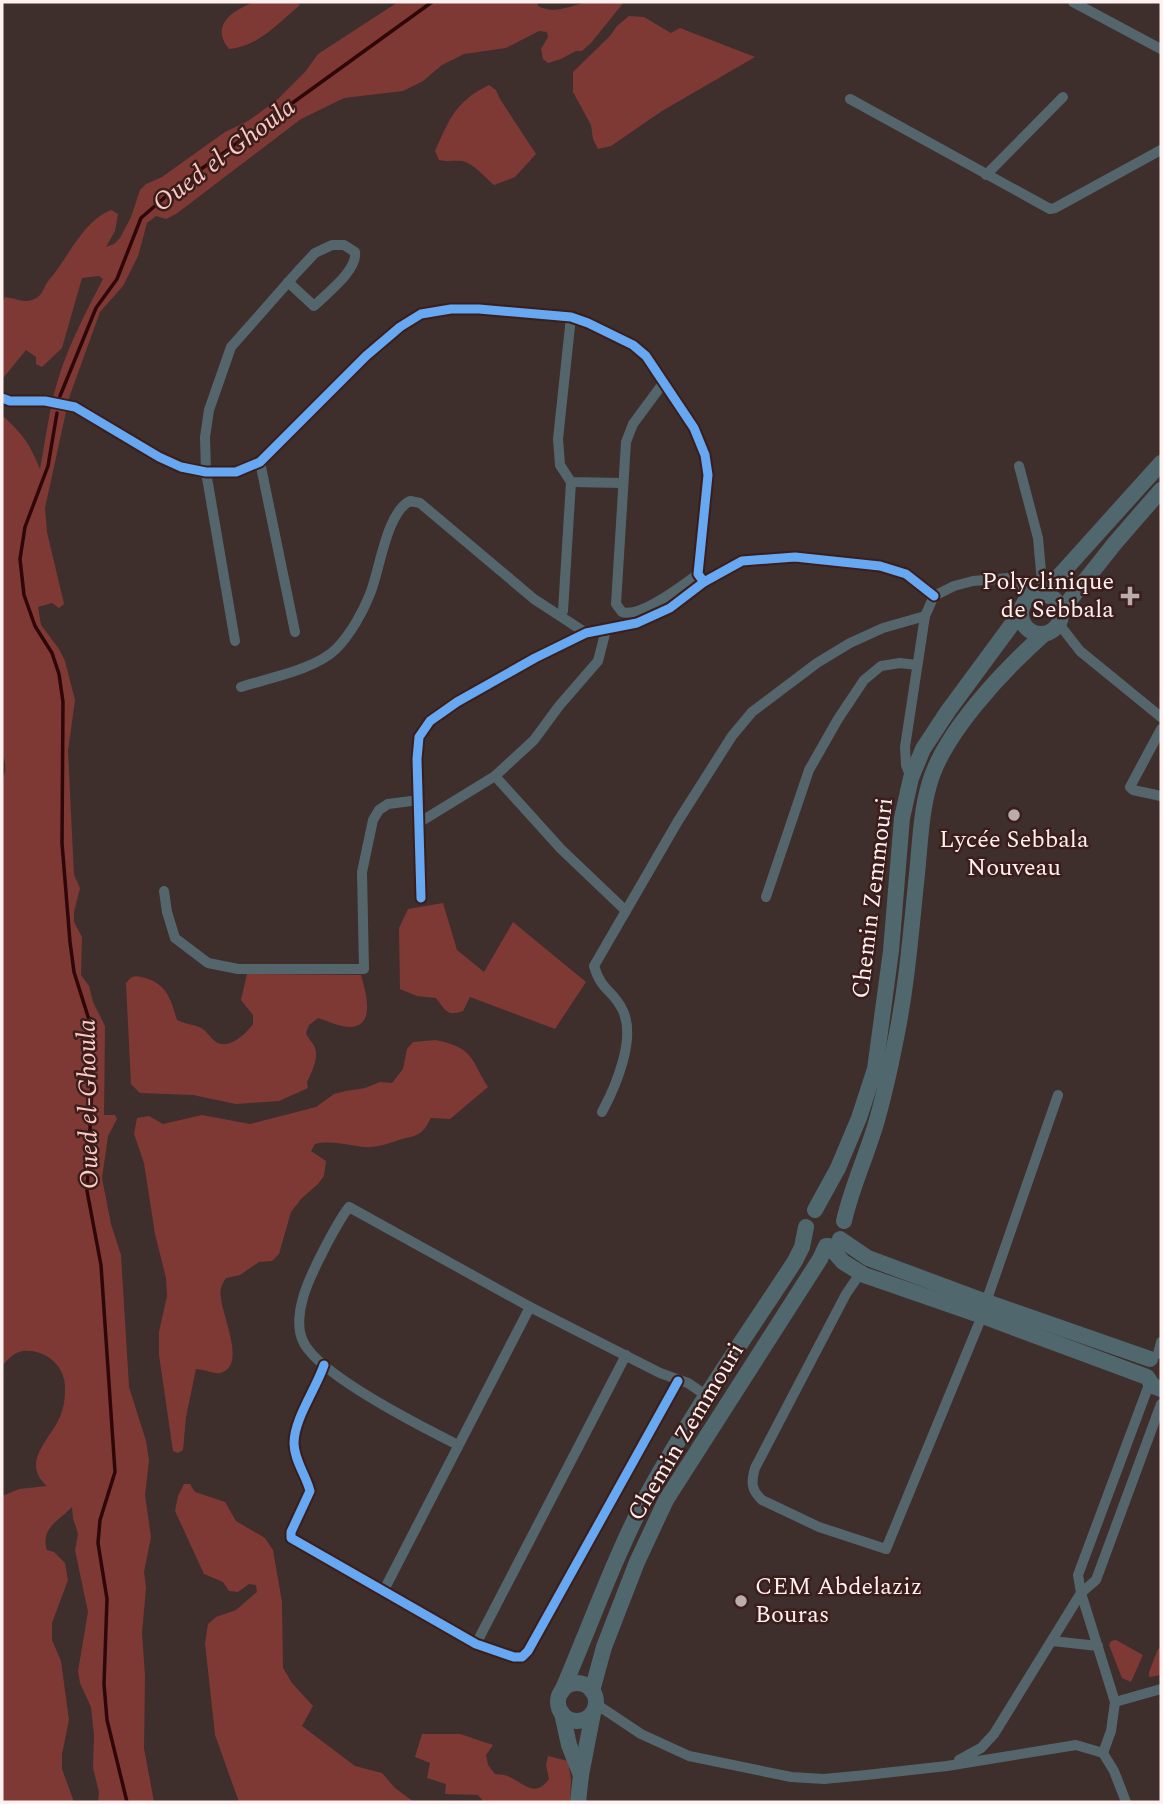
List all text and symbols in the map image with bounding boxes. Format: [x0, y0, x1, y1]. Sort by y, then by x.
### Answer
water label: Oued el-Ghoula [144, 88, 304, 222]
place label: Polyclinique de Sebbala [982, 564, 1114, 628]
marker: Polyclinique de Sebbala [1120, 586, 1140, 606]
street label: Chemin Zemmouri [843, 795, 903, 1001]
marker: Lycée Sebbala Nouveau [1006, 807, 1022, 823]
place label: Lycée Sebbala Nouveau [939, 822, 1089, 886]
water label: Oued el-Ghoula [67, 1019, 109, 1189]
street label: Chemin Zemmouri [618, 1336, 754, 1528]
place label: CEM Abdelaziz Bouras [755, 1569, 922, 1633]
marker: CEM Abdelaziz Bouras [733, 1593, 749, 1609]

